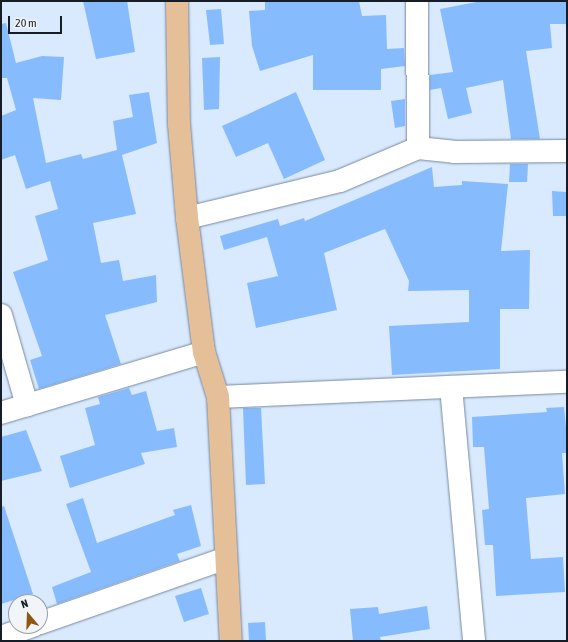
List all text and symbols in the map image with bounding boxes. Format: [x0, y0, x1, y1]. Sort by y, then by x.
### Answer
scale bar [10, 8, 64, 34]
text: 20 m [15, 16, 37, 30]
north arrow [8, 594, 48, 634]
text: N [19, 597, 29, 610]

